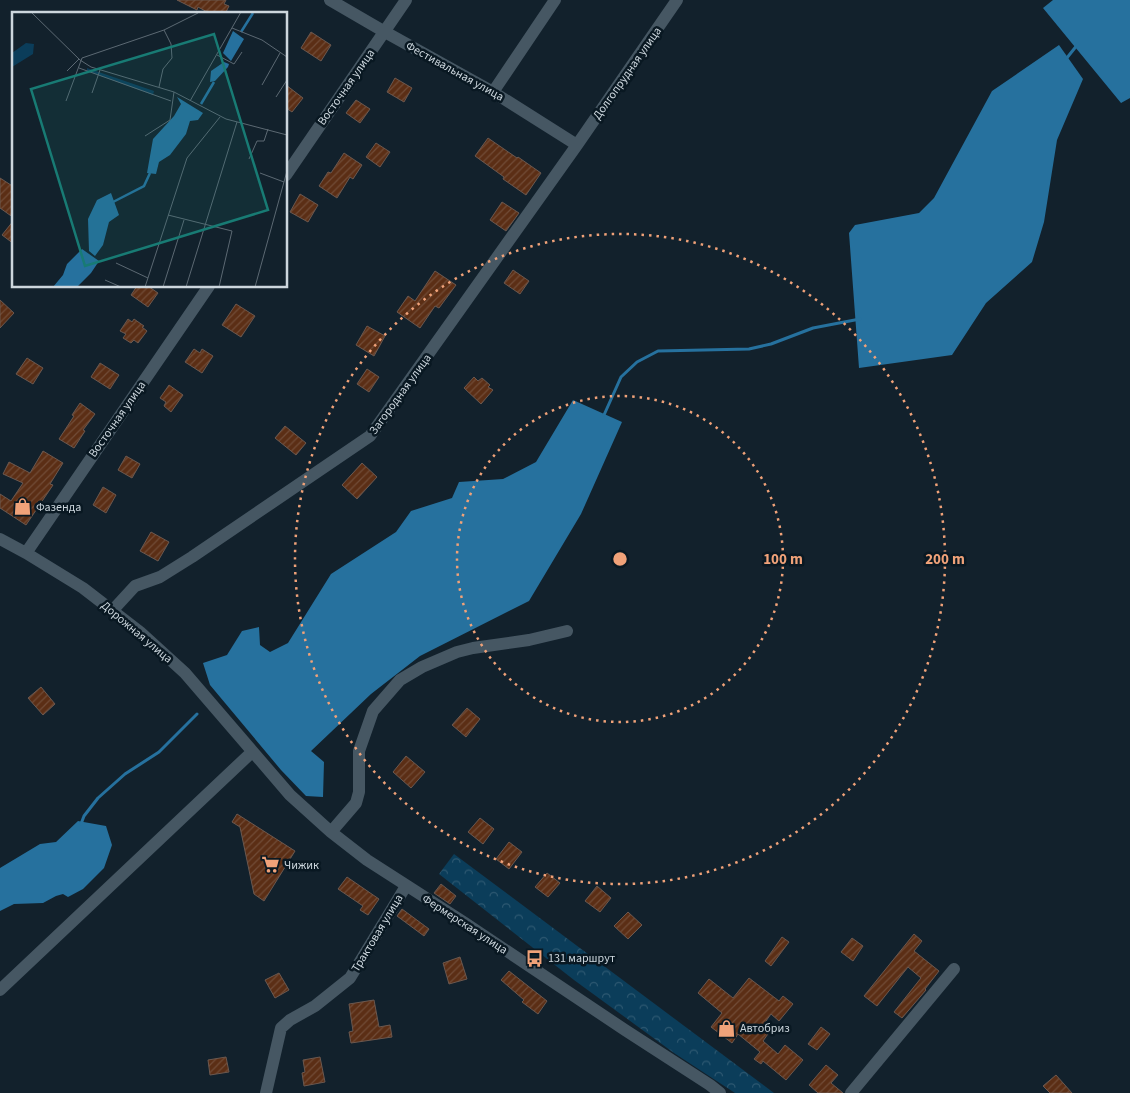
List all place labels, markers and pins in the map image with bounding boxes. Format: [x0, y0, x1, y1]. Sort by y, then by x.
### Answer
shop icon: Фазенда [12, 497, 32, 517]
place label: Фазенда [36, 499, 81, 516]
centre of rings [611, 550, 629, 568]
supermarket icon: Чижик [260, 855, 280, 875]
place label: Чижик [284, 857, 319, 874]
bus stop icon: 131 маршрут [524, 948, 544, 968]
place label: 131 маршрут [548, 950, 616, 967]
shop icon: Автобриз [716, 1018, 736, 1038]
place label: Автобриз [740, 1020, 790, 1037]

